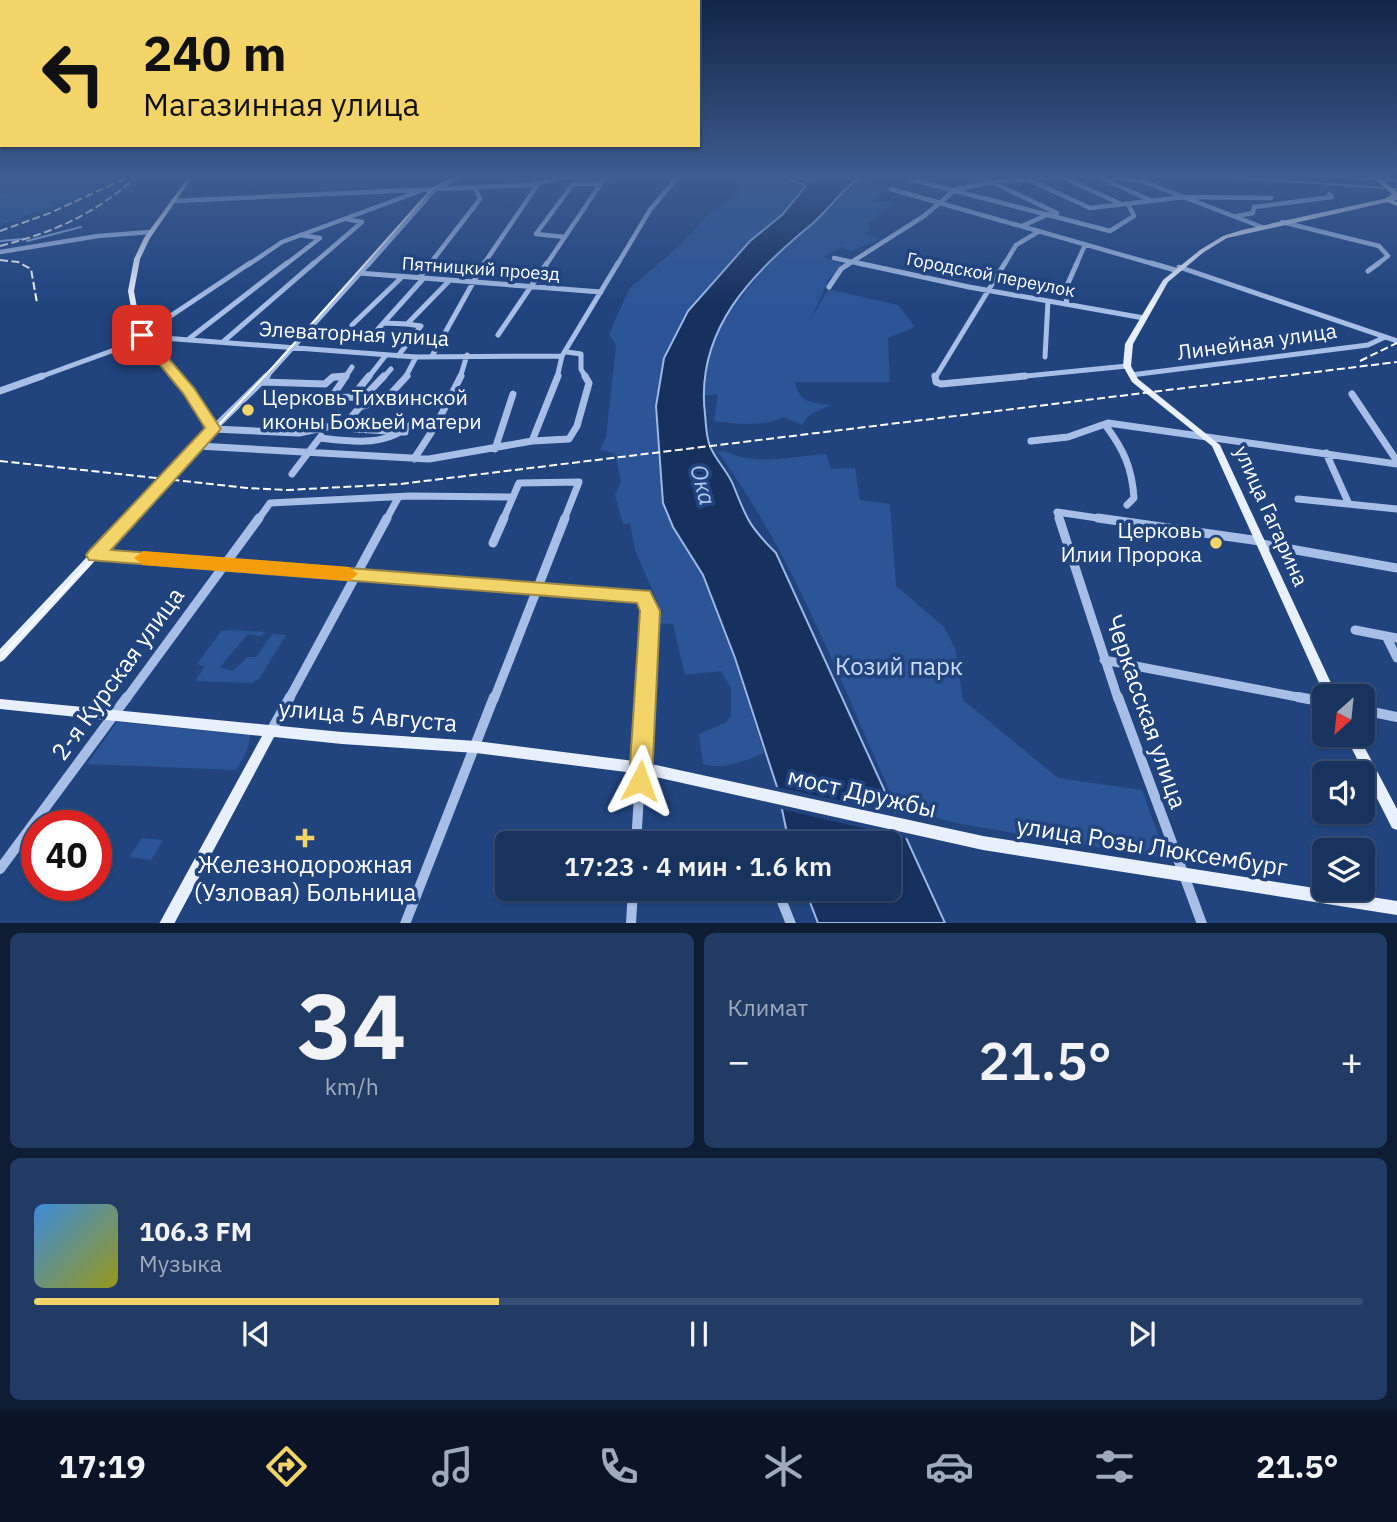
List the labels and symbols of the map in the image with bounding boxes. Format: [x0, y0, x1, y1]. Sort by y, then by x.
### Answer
street label: Городской переулок [905, 247, 1077, 302]
street label: Пятницкий проезд [401, 252, 561, 286]
pin [112, 305, 172, 365]
street label: Элеваторная улица [258, 314, 450, 352]
street label: Линейная улица [1175, 316, 1338, 366]
place label: Церковь Тихвинской иконы Божьей матери [262, 383, 482, 435]
marker: Церковь Тихвинской иконы Божьей матери [240, 402, 256, 418]
street label: улица Гагарина [1228, 441, 1315, 590]
water label: Ока [684, 461, 724, 508]
place label: Церковь Илии Пророка [1061, 516, 1202, 568]
marker: Церковь Илии Пророка [1208, 535, 1224, 551]
street label: 2-я Курская улица [44, 580, 191, 766]
street label: Черкасская улица [1099, 610, 1195, 813]
park label: Козий парк [835, 650, 963, 682]
north arrow [1312, 684, 1376, 747]
street label: улица 5 Августа [277, 691, 459, 739]
position arrow [603, 744, 677, 818]
street label: мост Дружбы [785, 759, 940, 825]
street label: улица Розы Люксембург [1014, 809, 1290, 883]
speed limit sign: 40 [21, 810, 112, 901]
marker: Железнодорожная (Узловая) Больница [295, 828, 315, 848]
place label: Железнодорожная (Узловая) Больница [194, 848, 417, 908]

